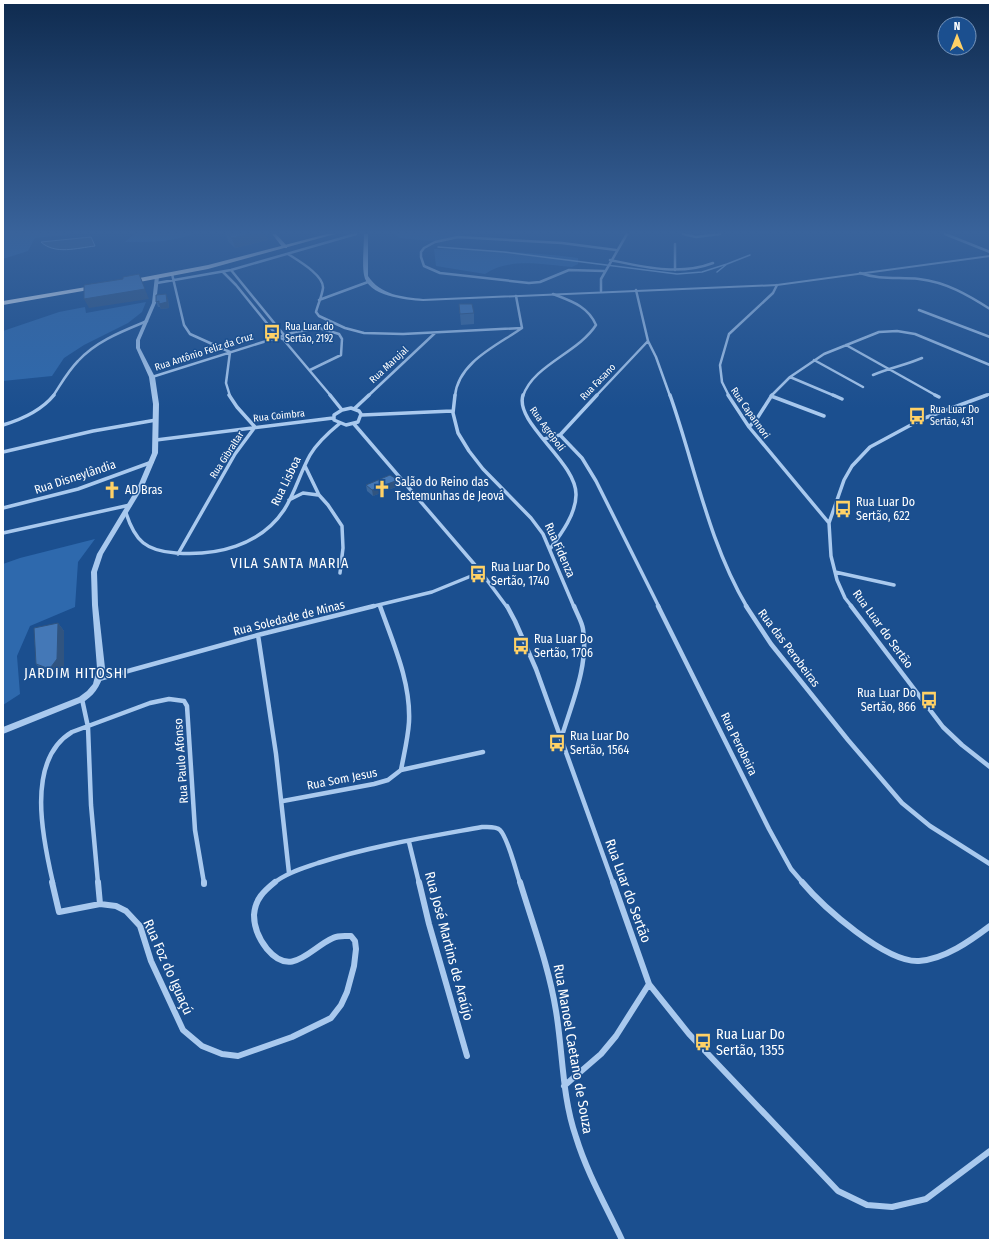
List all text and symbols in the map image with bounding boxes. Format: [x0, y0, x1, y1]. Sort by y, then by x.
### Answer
north arrow [937, 16, 977, 56]
text: N [954, 20, 960, 33]
place label: Rua Luar do Sertão, 2192 [285, 321, 334, 345]
bus stop icon: Rua Luar do Sertão, 2192 [262, 323, 282, 343]
street label: Rua Antônio Feliz da Cruz [153, 330, 255, 374]
street label: Rua Marujal [367, 344, 411, 386]
street label: Rua Fasano [578, 361, 618, 403]
street label: Rua Capannori [728, 385, 772, 441]
street label: Rua Agrópoli [527, 404, 567, 454]
place label: Rua Luar Do Sertão, 431 [930, 404, 979, 428]
bus stop icon: Rua Luar Do Sertão, 431 [907, 406, 927, 426]
street label: Rua Coimbra [253, 407, 305, 425]
street label: Rua Gibraltar [207, 429, 247, 481]
street label: Rua Lisboa [268, 454, 304, 508]
street label: Rua Disneylândia [32, 457, 118, 497]
place label: Salão do Reino das Testemunhas de Jeová [395, 475, 504, 503]
church icon: Salão do Reino das Testemunhas de Jeová [372, 479, 392, 499]
church icon: AD Bras [102, 480, 122, 500]
place label: AD Bras [125, 483, 162, 497]
place label: Rua Luar Do Sertão, 622 [856, 495, 915, 523]
bus stop icon: Rua Luar Do Sertão, 622 [833, 499, 853, 519]
street label: Rua Fidenza [542, 520, 578, 580]
district label: VILA SANTA MARIA [231, 555, 349, 572]
place label: Rua Luar Do Sertão, 1740 [491, 560, 550, 588]
bus stop icon: Rua Luar Do Sertão, 1740 [468, 564, 488, 584]
street label: Rua Luar do Sertão [850, 587, 916, 671]
street label: Rua Soledade de Minas [232, 597, 346, 639]
street label: Rua das Perobeiras [755, 606, 823, 690]
place label: Rua Luar Do Sertão, 1706 [534, 632, 593, 660]
bus stop icon: Rua Luar Do Sertão, 1706 [511, 636, 531, 656]
district label: JARDIM HITOSHI [24, 665, 128, 682]
place label: Rua Luar Do Sertão, 866 [857, 686, 916, 714]
bus stop icon: Rua Luar Do Sertão, 866 [919, 690, 939, 710]
street label: Rua Perobeira [718, 710, 760, 778]
street label: Rua Paulo Afonso [171, 718, 191, 804]
place label: Rua Luar Do Sertão, 1564 [570, 729, 629, 757]
bus stop icon: Rua Luar Do Sertão, 1564 [547, 733, 567, 753]
street label: Rua Som Jesus [306, 765, 378, 793]
street label: Rua Luar do Sertão [601, 837, 655, 945]
street label: Rua José Martins de Araújo [421, 870, 477, 1022]
street label: Rua Foz do Iguaçú [139, 917, 197, 1017]
street label: Rua Manoel Caetano de Souza [550, 963, 596, 1135]
place label: Rua Luar Do Sertão, 1355 [716, 1026, 785, 1059]
bus stop icon: Rua Luar Do Sertão, 1355 [693, 1032, 713, 1052]

